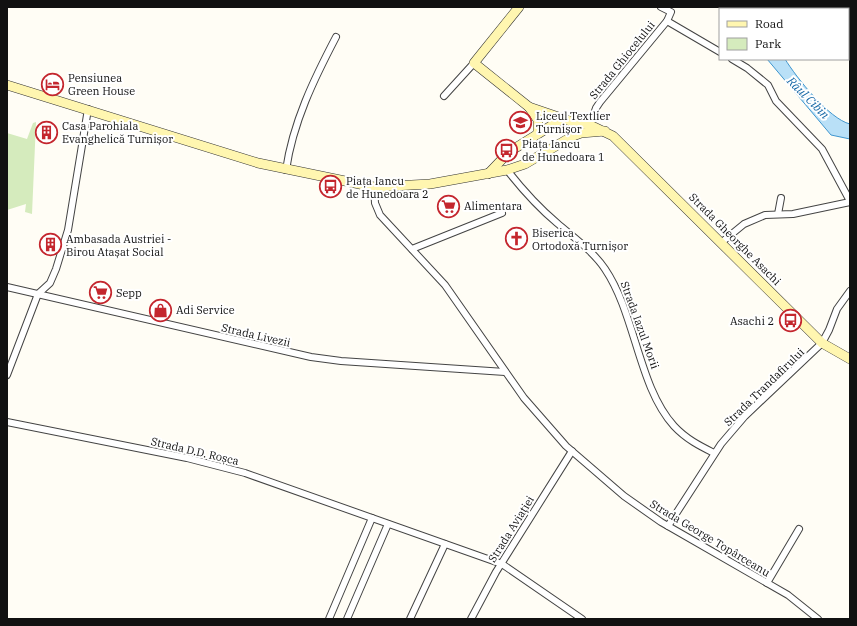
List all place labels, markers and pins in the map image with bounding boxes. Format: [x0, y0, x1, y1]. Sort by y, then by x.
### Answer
hotel icon: Pensiunea Green House [39, 71, 65, 97]
place label: Pensiunea Green House [68, 71, 135, 98]
school or university icon: Liceul Textlier Turnișor [508, 109, 534, 135]
place label: Liceul Textlier Turnișor [536, 109, 610, 136]
building icon: Casa Parohiala Evanghelică Turnișor [33, 119, 59, 145]
place label: Casa Parohiala Evanghelică Turnișor [62, 119, 173, 146]
bus stop icon: Piața Iancu de Hunedoara 1 [494, 137, 520, 163]
place label: Piața Iancu de Hunedoara 1 [522, 137, 605, 164]
bus stop icon: Piața Iancu de Hunedoara 2 [318, 174, 344, 200]
place label: Piața Iancu de Hunedoara 2 [346, 174, 429, 201]
supermarket icon: Alimentara [435, 193, 461, 219]
place label: Alimentara [464, 199, 522, 213]
church icon: Biserica Ortodoxă Turnișor [503, 226, 529, 252]
place label: Biserica Ortodoxă Turnișor [532, 226, 628, 253]
building icon: Ambasada Austriei - Birou Atașat Social [38, 232, 64, 258]
place label: Ambasada Austriei - Birou Atașat Social [66, 232, 171, 259]
supermarket icon: Sepp [87, 280, 113, 306]
place label: Sepp [116, 286, 142, 300]
shop icon: Adi Service [147, 297, 173, 323]
place label: Adi Service [176, 303, 235, 317]
bus stop icon: Asachi 2 [777, 308, 803, 334]
place label: Asachi 2 [730, 314, 774, 328]

